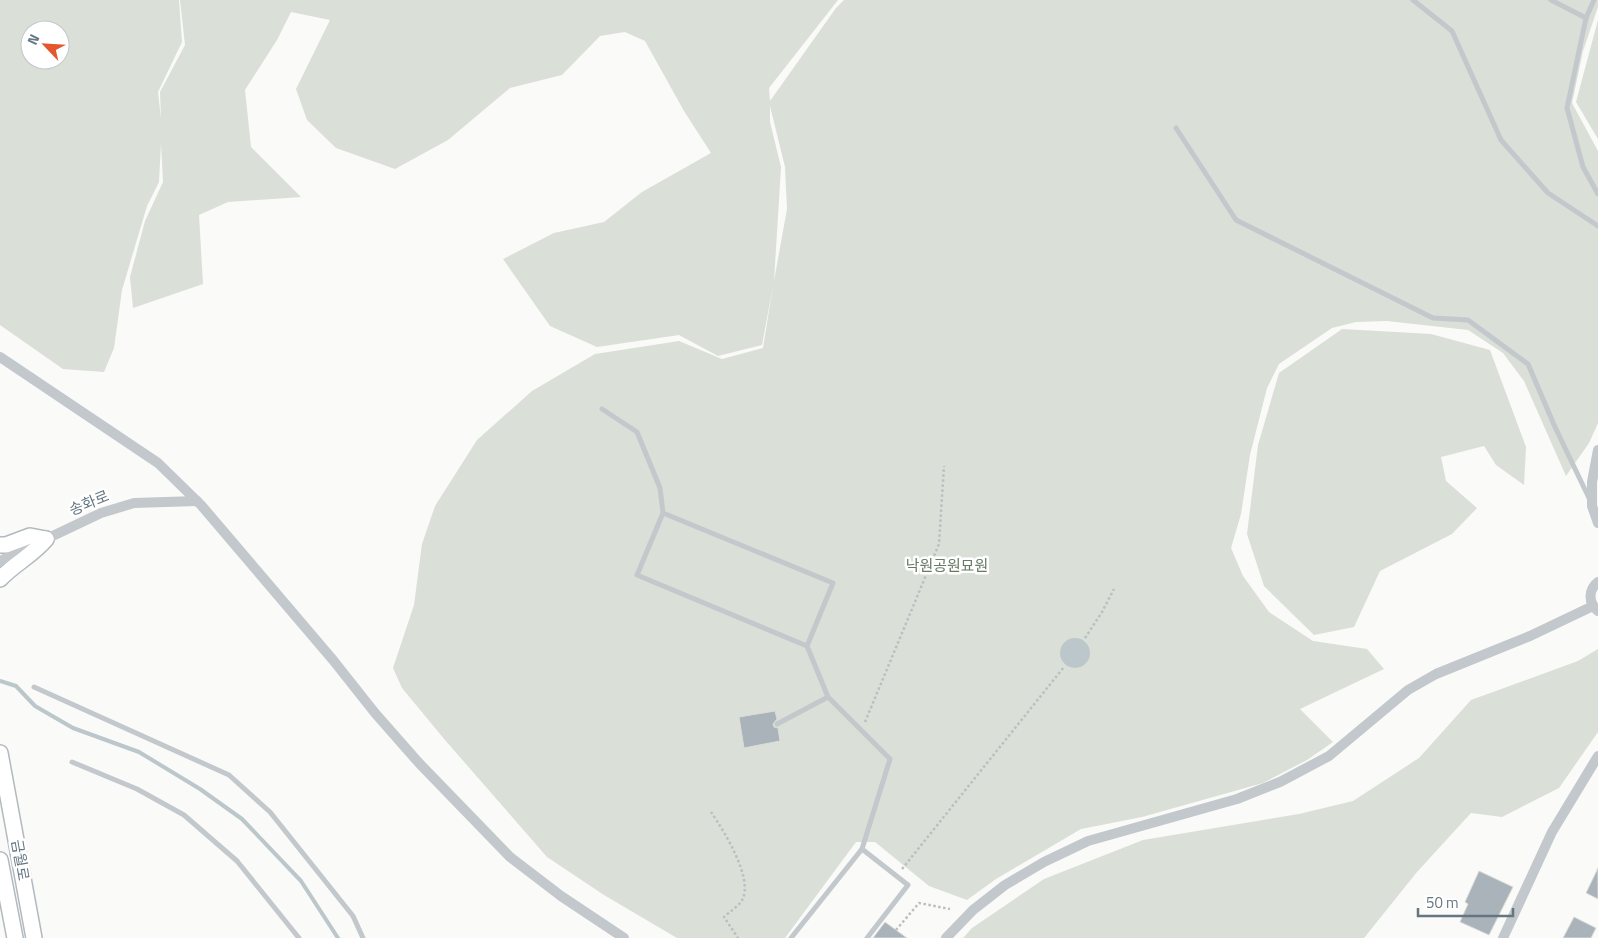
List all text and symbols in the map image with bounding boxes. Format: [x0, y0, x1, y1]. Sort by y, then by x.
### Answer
north arrow [20, 20, 70, 70]
text: N [21, 30, 44, 48]
street label: 송화로 [65, 484, 112, 521]
park label: 낙원공원묘원 [906, 554, 988, 577]
street label: 금월로 [6, 838, 35, 882]
scale bar [1418, 886, 1513, 918]
text: 50 m [1426, 891, 1459, 914]

